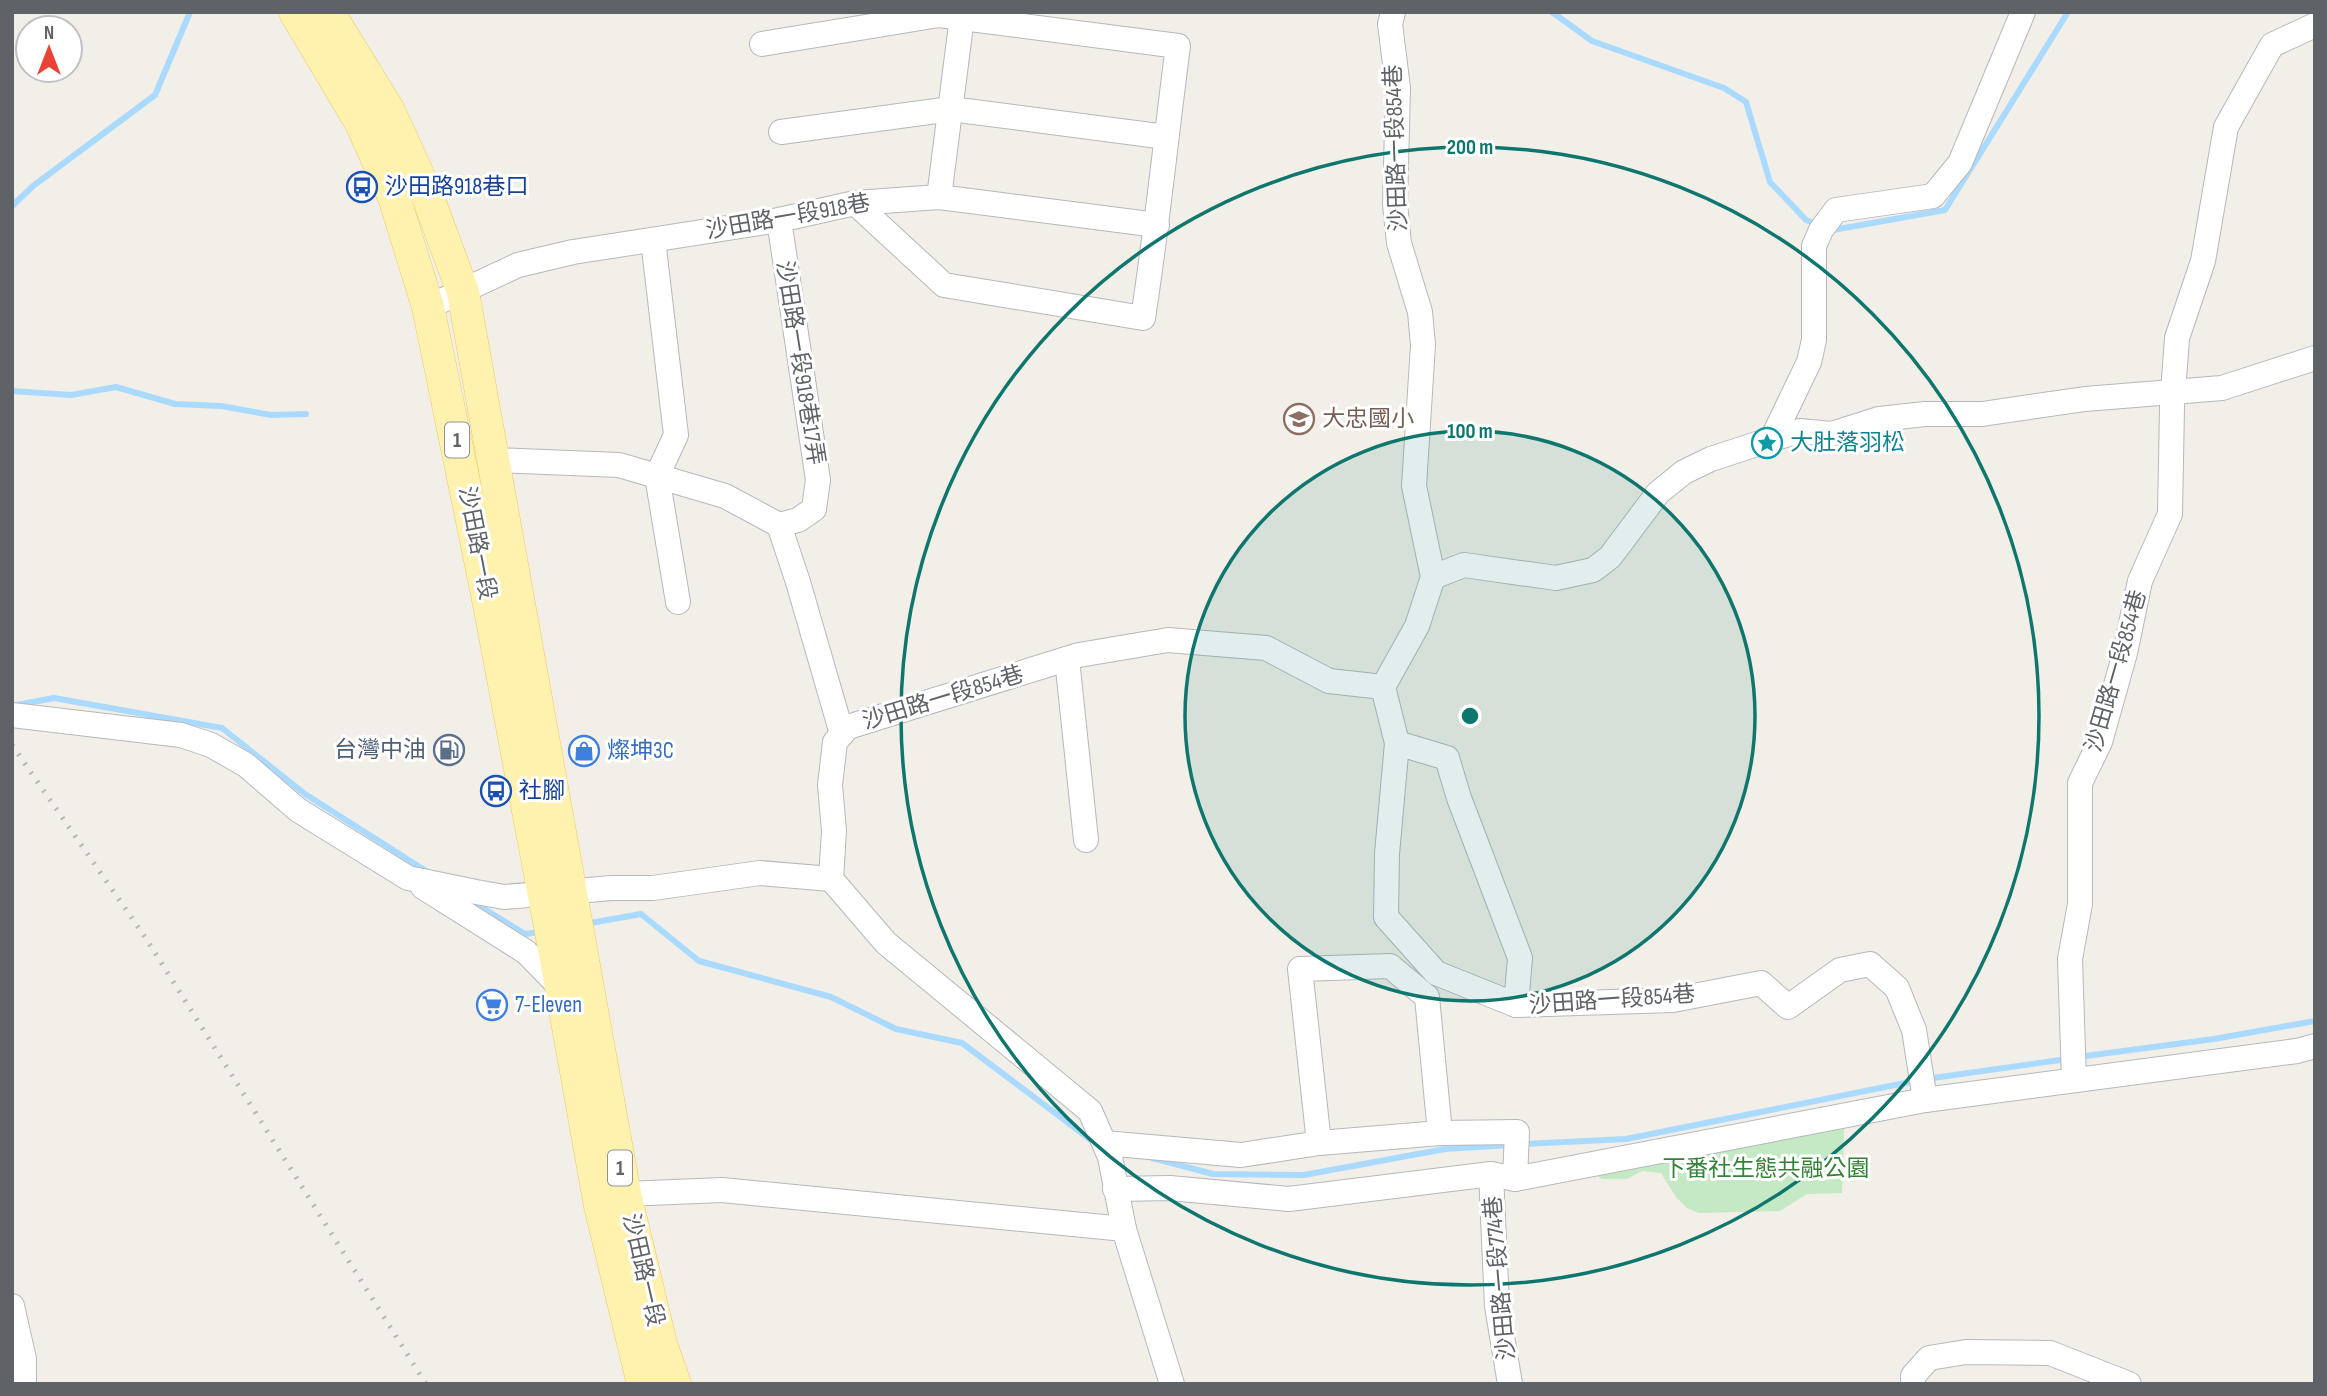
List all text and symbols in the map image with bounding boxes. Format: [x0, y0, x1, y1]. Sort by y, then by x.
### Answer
north arrow [14, 14, 84, 84]
text: N [44, 22, 54, 45]
street label: 沙田路一段854巷 [1379, 64, 1413, 232]
text: 200 m [1447, 135, 1493, 160]
bus stop icon: 沙田路918巷口 [345, 170, 379, 204]
place label: 沙田路918巷口 [385, 173, 528, 201]
street label: 沙田路一段918巷 [704, 189, 872, 245]
street label: 沙田路一段918巷17弄 [770, 259, 830, 467]
school or university icon: 大忠國小 [1282, 402, 1316, 436]
place label: 大忠國小 [1322, 405, 1414, 433]
text: 100 m [1447, 419, 1493, 444]
road number: 1 [445, 422, 469, 458]
place icon: 大肚落羽松 [1750, 426, 1784, 460]
place label: 大肚落羽松 [1790, 429, 1905, 457]
street label: 沙田路一段 [452, 484, 502, 602]
street label: 沙田路一段854巷 [2080, 587, 2152, 755]
street label: 沙田路一段854巷 [859, 660, 1027, 736]
centre of rings [1458, 704, 1482, 728]
fuel station icon: 台灣中油 [432, 733, 466, 767]
shop icon: 燦坤3C [567, 734, 601, 768]
place label: 台灣中油 [334, 736, 426, 764]
place label: 燦坤3C [607, 737, 674, 765]
bus stop icon: 社腳 [479, 774, 513, 808]
place label: 社腳 [519, 777, 565, 805]
street label: 沙田路一段854巷 [1528, 980, 1696, 1020]
supermarket icon: 7-Eleven [475, 988, 509, 1022]
place label: 7-Eleven [515, 991, 582, 1019]
road number: 1 [608, 1150, 632, 1186]
park label: 下番社生態共融公園 [1663, 1155, 1870, 1183]
street label: 沙田路一段774巷 [1479, 1195, 1521, 1361]
street label: 沙田路一段 [616, 1211, 670, 1329]

